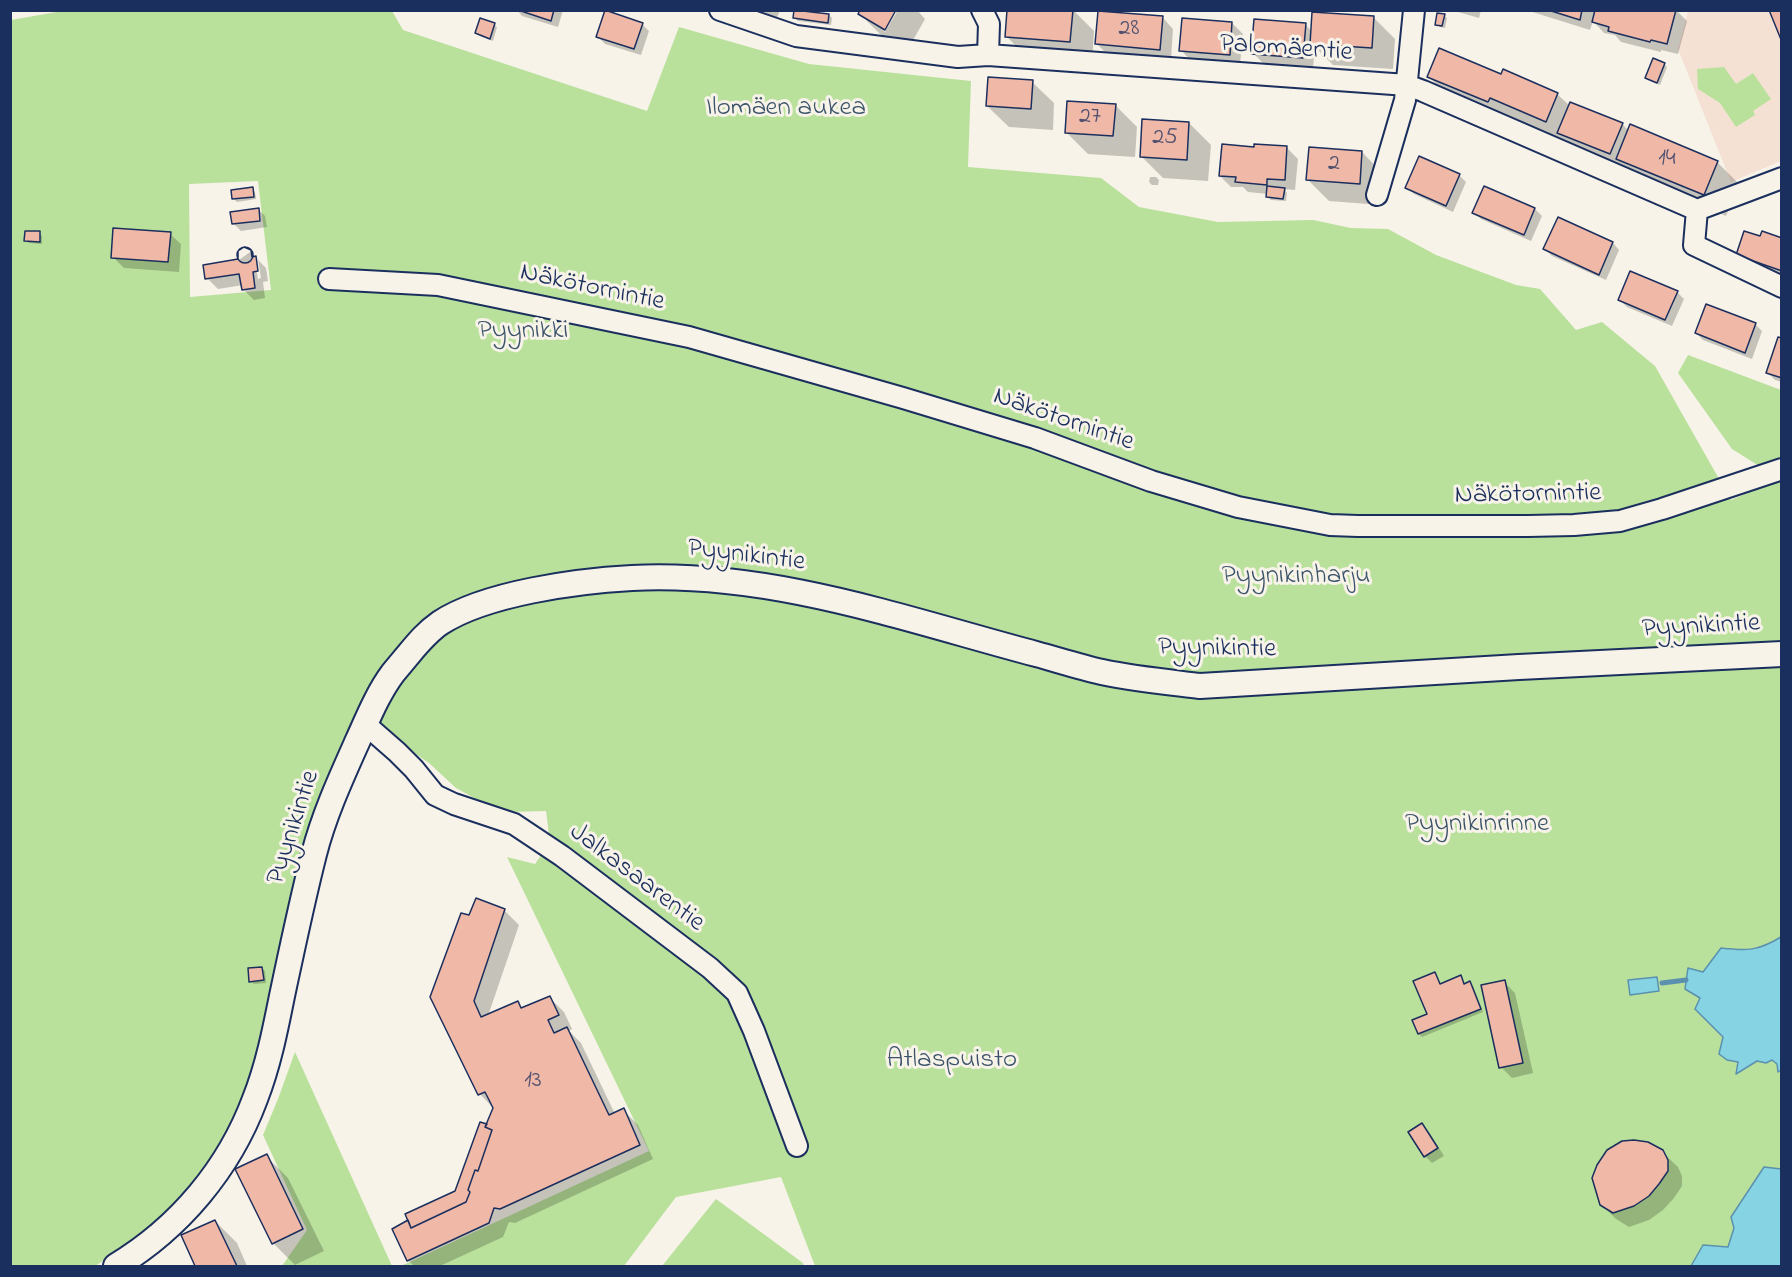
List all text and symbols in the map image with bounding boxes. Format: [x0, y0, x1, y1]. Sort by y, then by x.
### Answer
house number: 28 [1119, 16, 1139, 44]
street label: Palomäentie [1218, 29, 1354, 71]
park label: Ilomäen aukea [706, 94, 866, 126]
house number: 27 [1079, 104, 1101, 132]
house number: 25 [1152, 125, 1178, 153]
house number: 14 [1658, 146, 1676, 174]
house number: 2 [1328, 151, 1340, 179]
street label: Näkötornintie [517, 258, 667, 320]
park label: Pyynikki [478, 317, 568, 349]
street label: Näkötornintie [988, 382, 1138, 460]
street label: Näkötornintie [1454, 479, 1602, 513]
street label: Pyynikintie [685, 534, 807, 580]
park label: Pyynikinharju [1222, 562, 1370, 594]
street label: Pyynikintie [1641, 609, 1761, 647]
street label: Pyynikintie [1158, 633, 1276, 667]
street label: Pyynikintie [261, 767, 329, 889]
park label: Pyynikinrinne [1405, 810, 1549, 842]
street label: Jalkasaarentie [562, 817, 710, 941]
park label: Atlaspuisto [887, 1046, 1017, 1078]
house number: 13 [524, 1068, 542, 1096]

